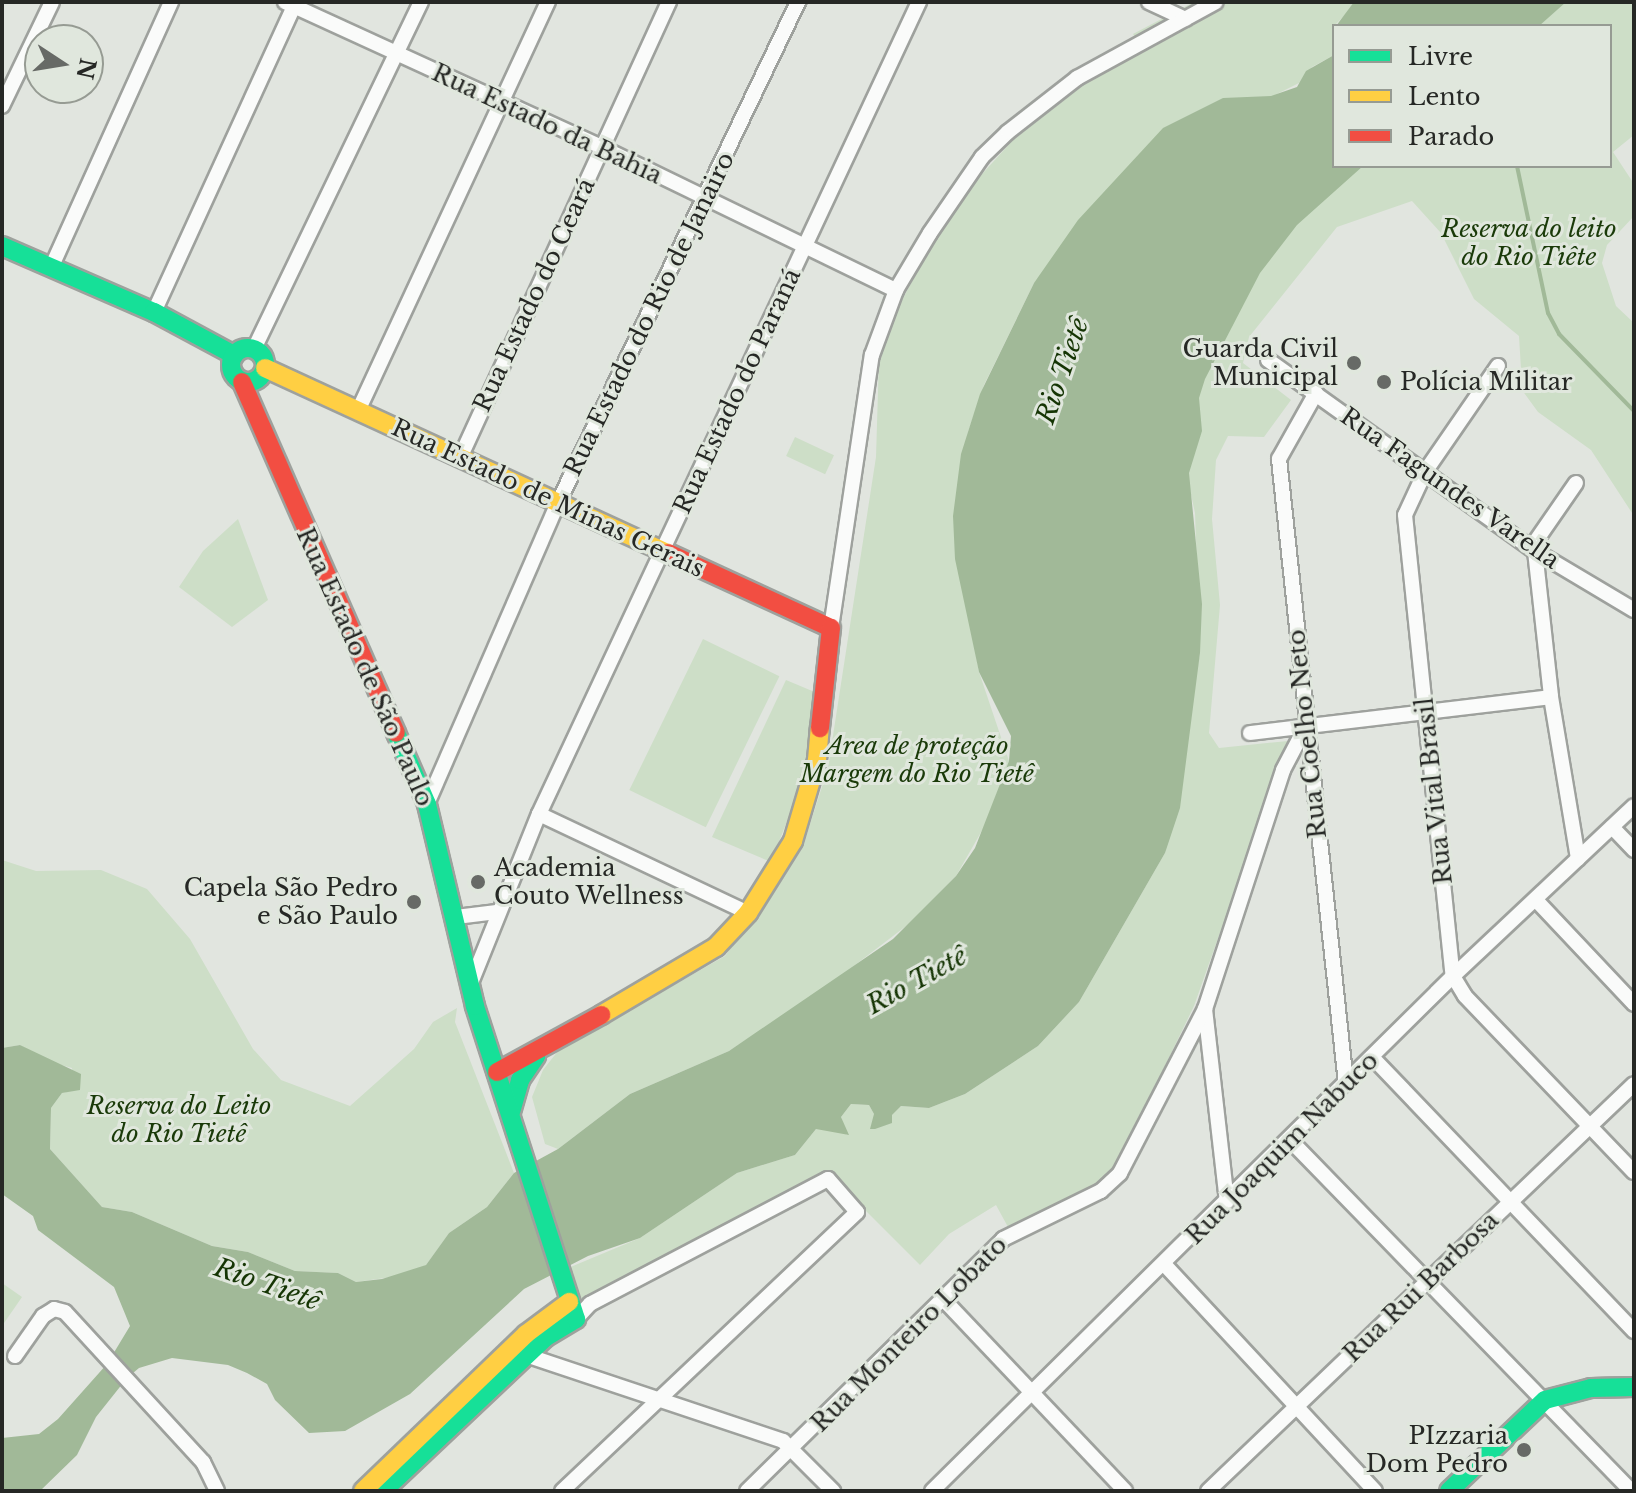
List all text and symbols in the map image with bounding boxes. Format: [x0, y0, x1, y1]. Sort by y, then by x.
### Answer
north arrow [24, 24, 104, 104]
legend [1332, 24, 1612, 168]
text: Livre [1408, 42, 1473, 71]
text: N [71, 56, 101, 82]
street label: Rua Estado da Bahia [427, 58, 667, 190]
text: Lento [1408, 82, 1481, 111]
text: Parado [1408, 122, 1494, 151]
street label: Rua Estado do Rio de Janairo [558, 147, 740, 481]
street label: Rua Estado do Ceará [467, 174, 601, 416]
park label: Reserva do leito do Rio Tiête [1441, 215, 1617, 271]
street label: Rua Estado do Paraná [667, 264, 807, 518]
water label: Rio Tietê [1030, 314, 1096, 428]
place label: Guarda Civil Municipal [1182, 335, 1338, 391]
marker: Guarda Civil Municipal [1345, 354, 1363, 372]
place label: Polícia Militar [1400, 368, 1573, 396]
marker: Polícia Militar [1375, 373, 1393, 391]
street label: Rua Fagundes Varella [1334, 401, 1566, 575]
street label: Rua Estado de Minas Gerais [387, 413, 709, 583]
street label: Rua Estado de São Paulo [290, 523, 440, 811]
street label: Rua Coelho Neto [1282, 628, 1332, 840]
street label: Rua Vital Brasil [1410, 695, 1458, 887]
park label: Area de proteção Margem do Rio Tietê [799, 732, 1035, 788]
place label: Academia Couto Wellness [494, 854, 684, 910]
marker: Academia Couto Wellness [469, 873, 487, 891]
place label: Capela São Pedro e São Paulo [183, 874, 398, 930]
marker: Capela São Pedro e São Paulo [405, 893, 423, 911]
water label: Rio Tietê [861, 941, 973, 1021]
street label: Rua Joaquim Nabuco [1180, 1046, 1384, 1250]
park label: Reserva do Leito do Rio Tietê [86, 1092, 272, 1148]
street label: Rua Rui Barbosa [1338, 1206, 1504, 1368]
street label: Rua Monteiro Lobato [805, 1230, 1013, 1438]
water label: Rio Tietê [210, 1252, 324, 1318]
place label: PIzzaria Dom Pedro [1366, 1422, 1508, 1478]
marker: PIzzaria Dom Pedro [1515, 1441, 1533, 1459]

